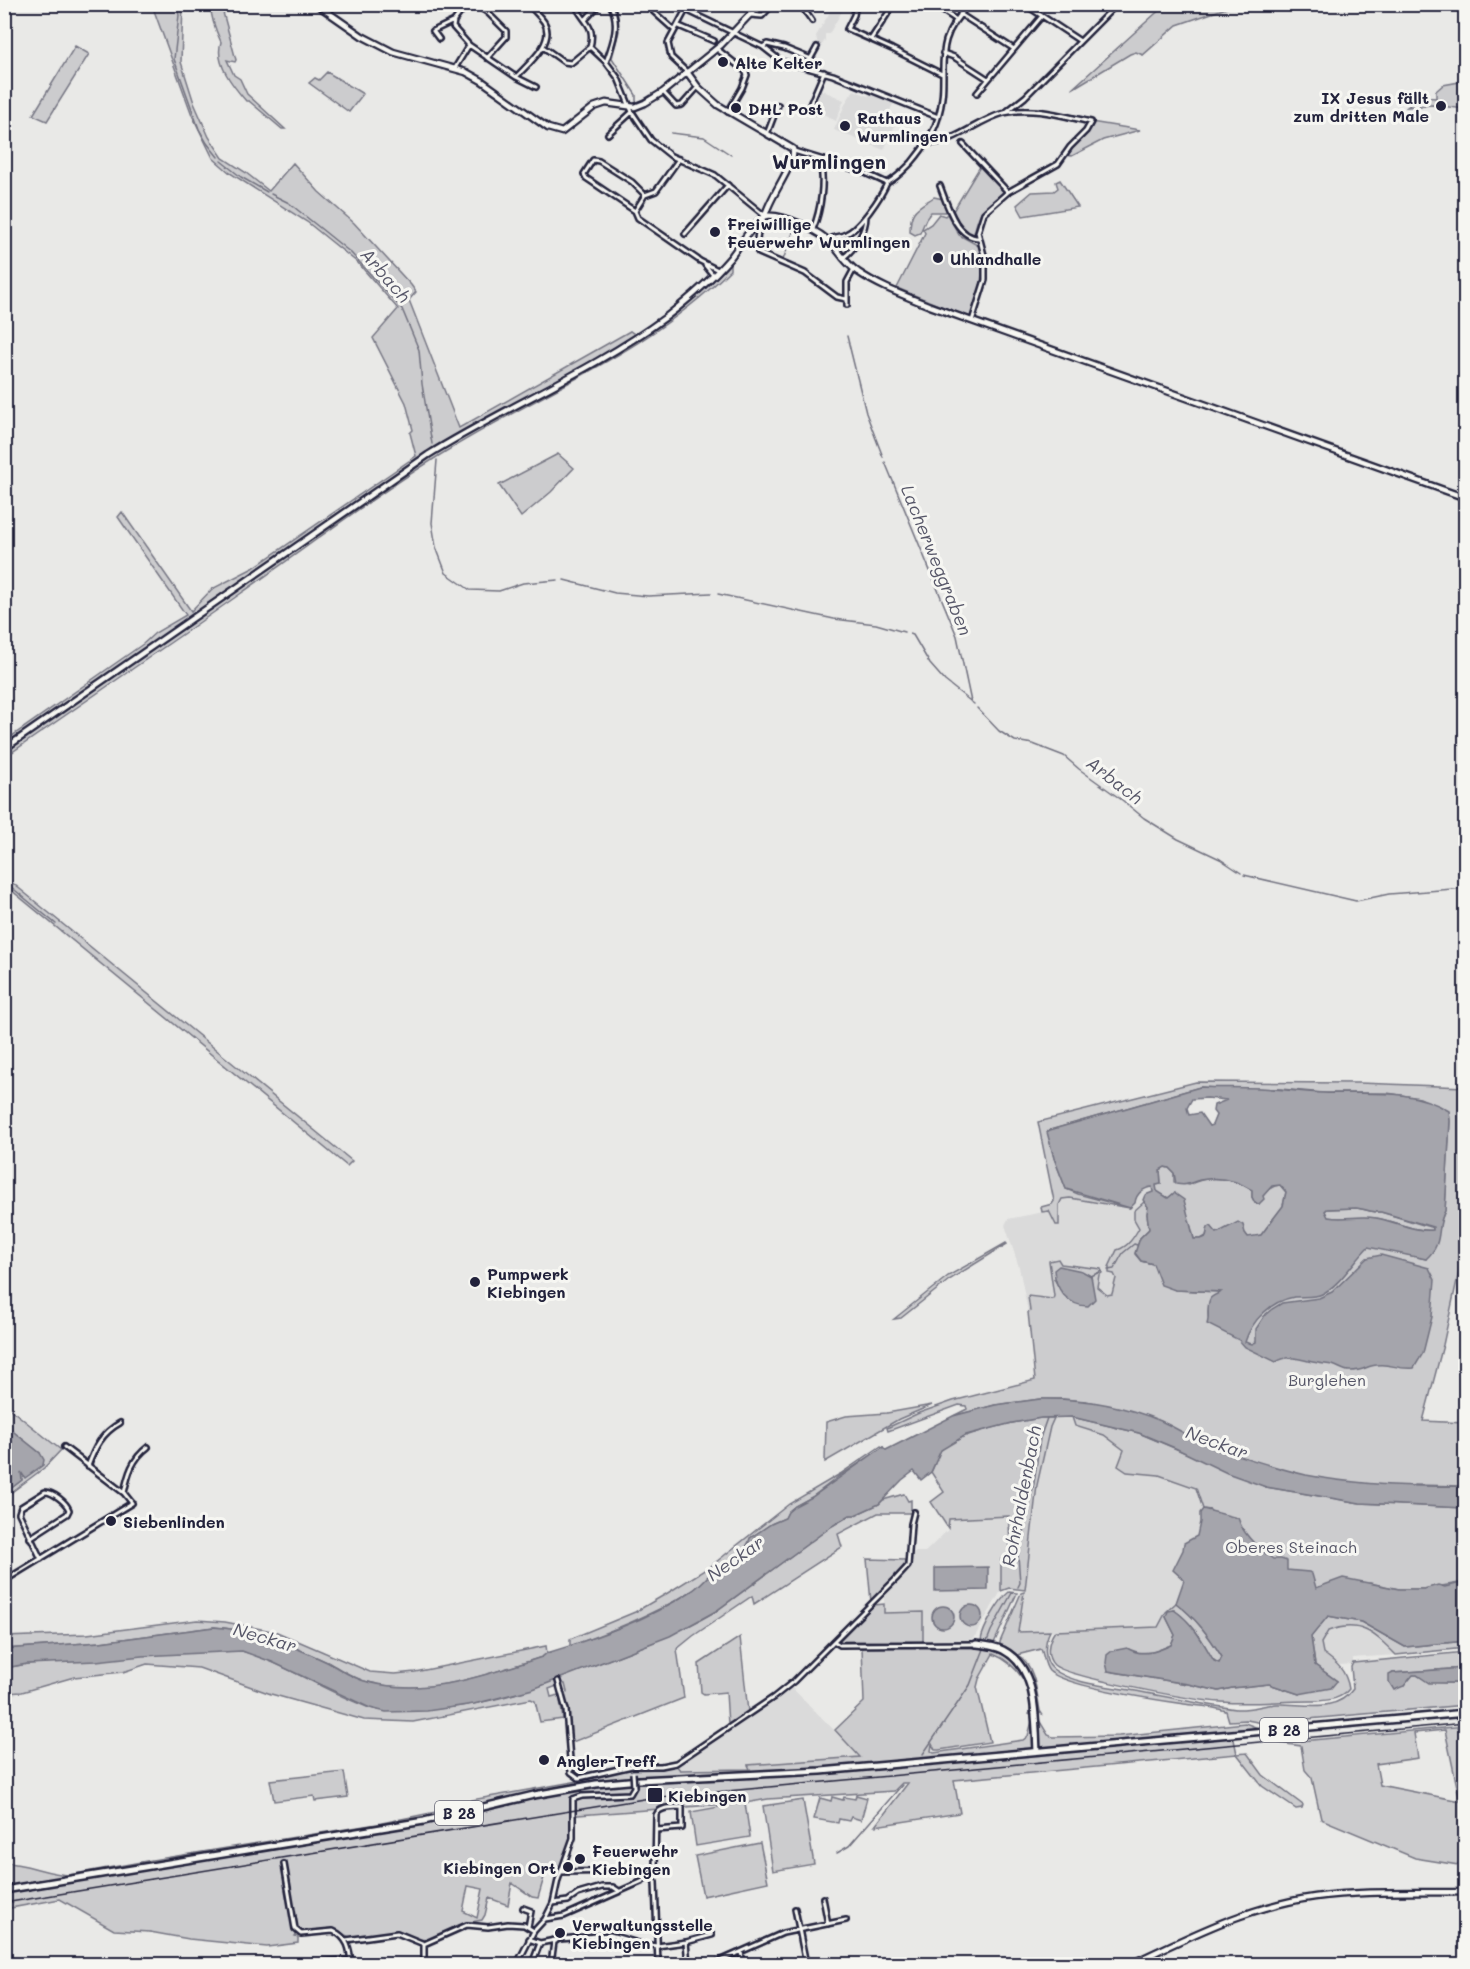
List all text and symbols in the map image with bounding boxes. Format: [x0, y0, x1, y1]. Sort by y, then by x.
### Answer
place label: Alte Kelter [735, 52, 822, 73]
marker: Alte Kelter [716, 55, 730, 69]
place label: IX Jesus fällt zum dritten Male [1293, 87, 1429, 126]
place label: DHL Post [748, 98, 823, 119]
marker: IX Jesus fällt zum dritten Male [1434, 99, 1448, 113]
marker: DHL Post [729, 101, 743, 115]
place label: Rathaus Wurmlingen [857, 107, 948, 146]
marker: Rathaus Wurmlingen [838, 119, 852, 133]
district label: Wurmlingen [772, 148, 886, 174]
place label: Freiwillige Feuerwehr Wurmlingen [727, 213, 910, 252]
marker: Freiwillige Feuerwehr Wurmlingen [708, 225, 722, 239]
water label: Arbach [356, 243, 416, 307]
place label: Uhlandhalle [950, 248, 1041, 269]
marker: Uhlandhalle [931, 251, 945, 265]
water label: Lacherweggraben [896, 481, 978, 639]
water label: Arbach [1082, 751, 1148, 809]
place label: Pumpwerk Kiebingen [487, 1263, 569, 1302]
marker: Pumpwerk Kiebingen [468, 1275, 482, 1289]
park label: Burglehen [1288, 1369, 1366, 1390]
water label: Neckar [1182, 1420, 1252, 1464]
water label: Rohrhaldenbach [996, 1423, 1046, 1569]
place label: Siebenlinden [123, 1511, 225, 1532]
marker: Siebenlinden [104, 1514, 118, 1528]
water label: Neckar [702, 1530, 768, 1586]
park label: Oberes Steinach [1225, 1536, 1357, 1557]
water label: Neckar [231, 1617, 299, 1657]
road number: B 28 [1260, 1718, 1308, 1742]
place label: Angler-Treff [556, 1750, 657, 1771]
marker: Angler-Treff [537, 1753, 551, 1767]
place label: Kiebingen [668, 1785, 747, 1806]
marker: Kiebingen [646, 1786, 664, 1804]
road number: B 28 [435, 1801, 483, 1825]
place label: Feuerwehr Kiebingen [592, 1840, 678, 1879]
marker: Feuerwehr Kiebingen [573, 1852, 587, 1866]
place label: Kiebingen Ort [443, 1857, 556, 1878]
marker: Kiebingen Ort [561, 1860, 575, 1874]
place label: Verwaltungsstelle Kiebingen [572, 1914, 713, 1953]
marker: Verwaltungsstelle Kiebingen [553, 1926, 567, 1940]

